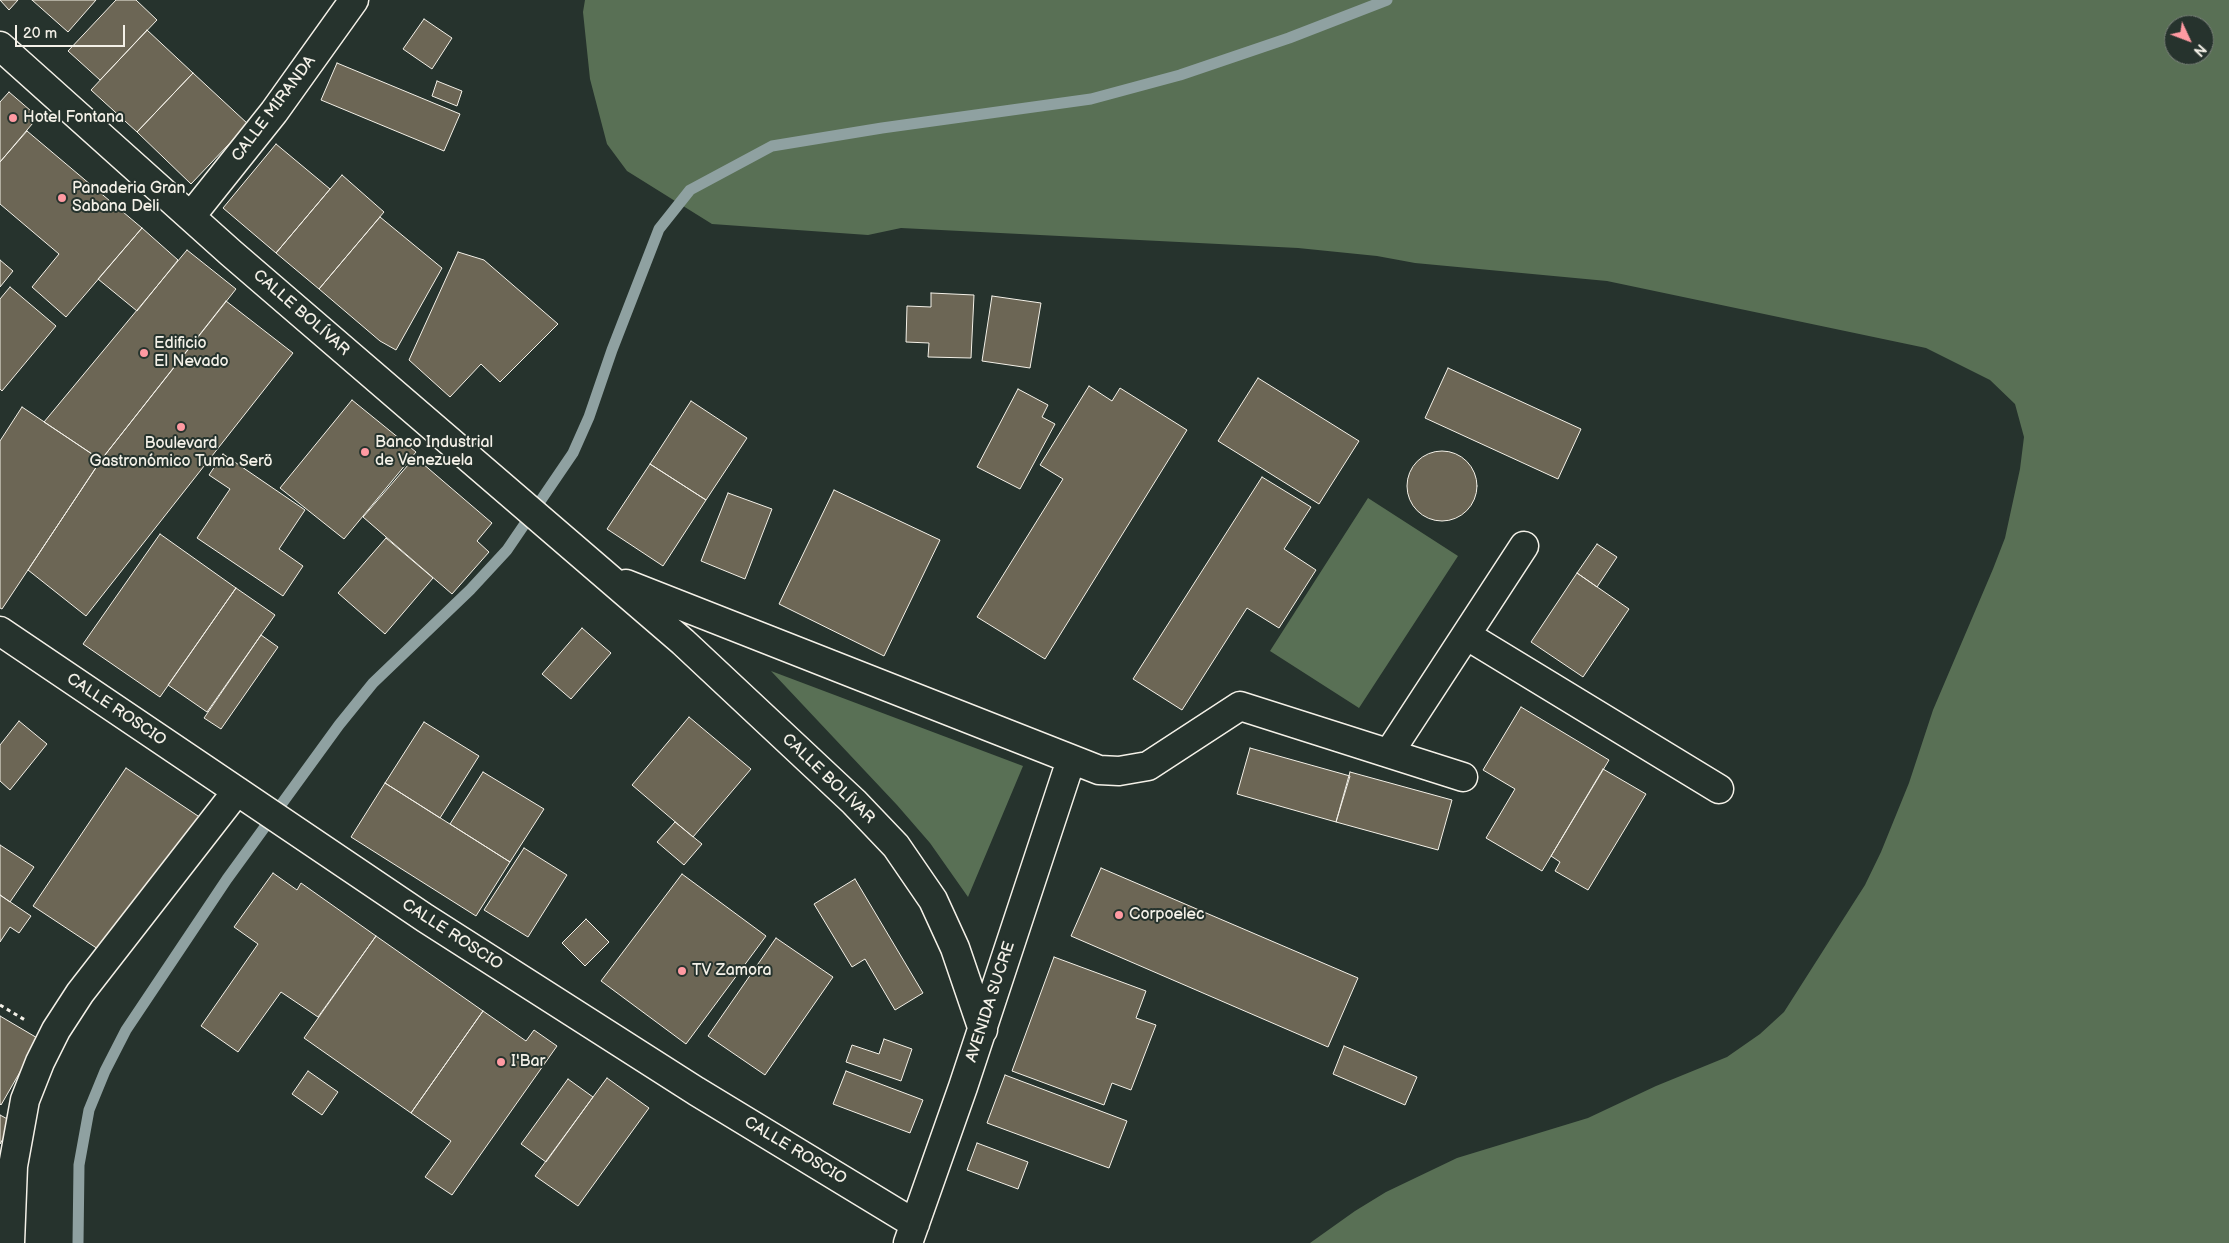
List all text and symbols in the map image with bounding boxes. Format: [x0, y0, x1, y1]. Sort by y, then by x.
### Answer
scale bar [18, 15, 128, 47]
north arrow [2164, 15, 2214, 65]
text: 20 m [23, 24, 57, 43]
text: N [2190, 40, 2209, 60]
street label: CALLE MIRANDA [228, 52, 320, 166]
place label: Hotel Fontana [23, 108, 124, 128]
marker: Hotel Fontana [7, 112, 19, 124]
place label: Panaderia Gran Sabana Deli [72, 179, 186, 217]
marker: Panaderia Gran Sabana Deli [56, 192, 68, 204]
street label: CALLE BOLÍVAR [249, 266, 353, 360]
place label: Edificio El Nevado [154, 334, 229, 372]
marker: Edificio El Nevado [138, 347, 150, 359]
marker: Boulevard Gastronómico Tuma Serö [175, 421, 187, 433]
place label: Banco Industrial de Venezuela [375, 433, 493, 471]
place label: Boulevard Gastronómico Tuma Serö [89, 434, 273, 472]
marker: Banco Industrial de Venezuela [359, 446, 371, 458]
street label: CALLE ROSCIO [62, 670, 170, 750]
street label: CALLE BOLÍVAR [778, 730, 878, 828]
street label: CALLE ROSCIO [398, 895, 506, 975]
place label: Corpoelec [1129, 905, 1205, 925]
marker: Corpoelec [1113, 909, 1125, 921]
street label: AVENIDA SUCRE [962, 939, 1020, 1065]
place label: TV Zamora [692, 961, 772, 981]
marker: TV Zamora [676, 965, 688, 977]
place label: I'Bar [511, 1052, 545, 1072]
marker: I'Bar [495, 1056, 507, 1068]
street label: CALLE ROSCIO [740, 1113, 850, 1189]

